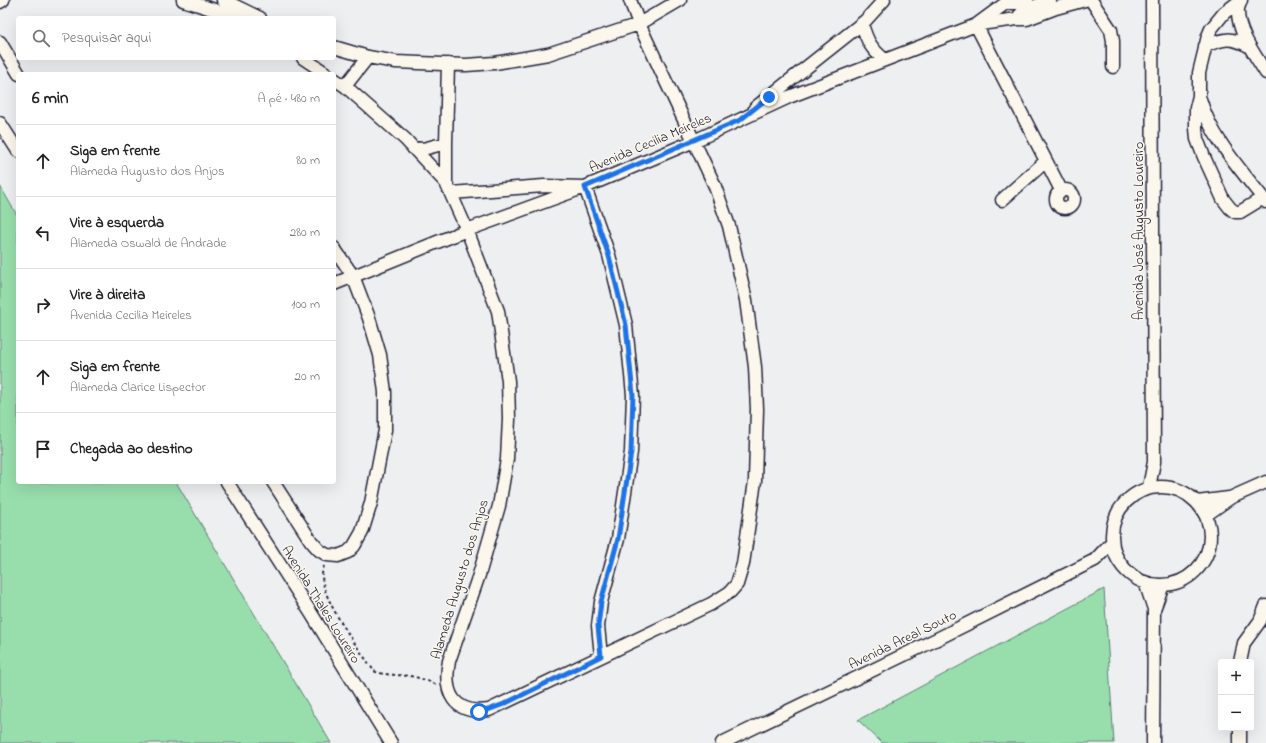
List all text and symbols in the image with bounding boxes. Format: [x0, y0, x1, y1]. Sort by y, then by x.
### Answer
search box [16, 16, 336, 60]
icon: search [30, 27, 52, 49]
text: Pesquisar aqui [62, 27, 151, 49]
text: 6 min [32, 86, 68, 111]
route end [760, 88, 778, 106]
text: A pé · 480 m [257, 89, 320, 108]
street label: Avenida Cecilia Meireles [586, 108, 715, 179]
text: Siga em frente [70, 140, 160, 162]
street label: Avenida José Augusto Loureiro [1129, 142, 1151, 320]
icon: ahead [32, 150, 54, 172]
text: 80 m [296, 151, 320, 170]
text: Alameda Augusto dos Anjos [70, 162, 225, 181]
text: Vire à esquerda [70, 212, 164, 234]
icon: left [32, 222, 54, 244]
text: 280 m [290, 223, 320, 242]
text: Alameda Oswald de Andrade [70, 234, 226, 253]
text: Vire à direita [70, 284, 145, 306]
icon: right [32, 294, 54, 316]
text: 100 m [291, 295, 320, 314]
text: Avenida Cecilia Meireles [70, 306, 192, 325]
text: Siga em frente [70, 356, 160, 378]
icon: ahead [32, 366, 54, 388]
text: 20 m [295, 367, 320, 386]
text: Alameda Clarice Lispector [70, 378, 206, 397]
icon: arrive [32, 438, 54, 460]
text: Chegada ao destino [70, 438, 193, 460]
street label: Alameda Augusto dos Anjos [426, 497, 496, 662]
street label: Avenida Thales Loureiro [276, 542, 366, 668]
street label: Avenida Areal Souto [845, 605, 960, 676]
map controls [1218, 659, 1254, 731]
button: + [1218, 659, 1254, 695]
button: − [1218, 695, 1254, 731]
route start [470, 703, 488, 721]

